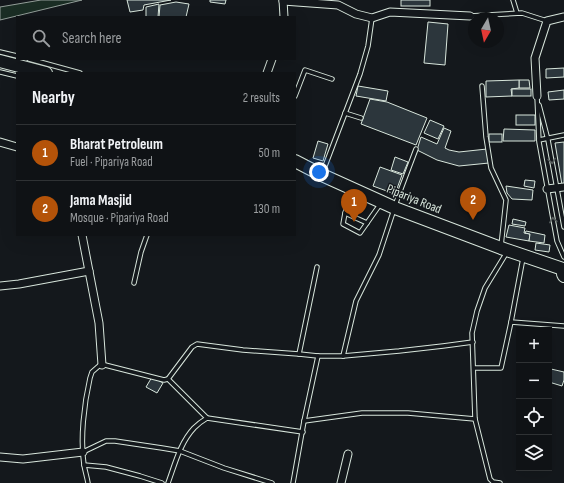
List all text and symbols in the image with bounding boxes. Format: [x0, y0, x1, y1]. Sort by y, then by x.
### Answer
north arrow [468, 12, 504, 48]
search box [16, 16, 296, 60]
icon: search [30, 27, 52, 49]
text: Search here [62, 29, 122, 48]
text: Nearby [32, 88, 75, 108]
text: 2 results [243, 90, 280, 106]
text: Bharat Petroleum [70, 135, 163, 154]
text: 1 [42, 145, 48, 161]
text: 50 m [259, 145, 280, 161]
text: Fuel · Pipariya Road [70, 154, 153, 170]
one-way arrow [547, 158, 556, 164]
your location [309, 162, 329, 182]
street label: Pipariya Road [384, 181, 444, 217]
pin: 2 [460, 187, 486, 220]
pin: 1 [341, 189, 367, 222]
text: Jama Masjid [70, 191, 132, 210]
text: 2 [42, 201, 48, 217]
text: 130 m [254, 201, 280, 217]
text: Mosque · Pipariya Road [70, 210, 169, 226]
one-way arrow [549, 217, 558, 223]
map controls [516, 327, 552, 471]
button: + [516, 327, 552, 363]
button: − [516, 363, 552, 399]
button: locate [516, 399, 552, 435]
button: layers [516, 435, 552, 471]

